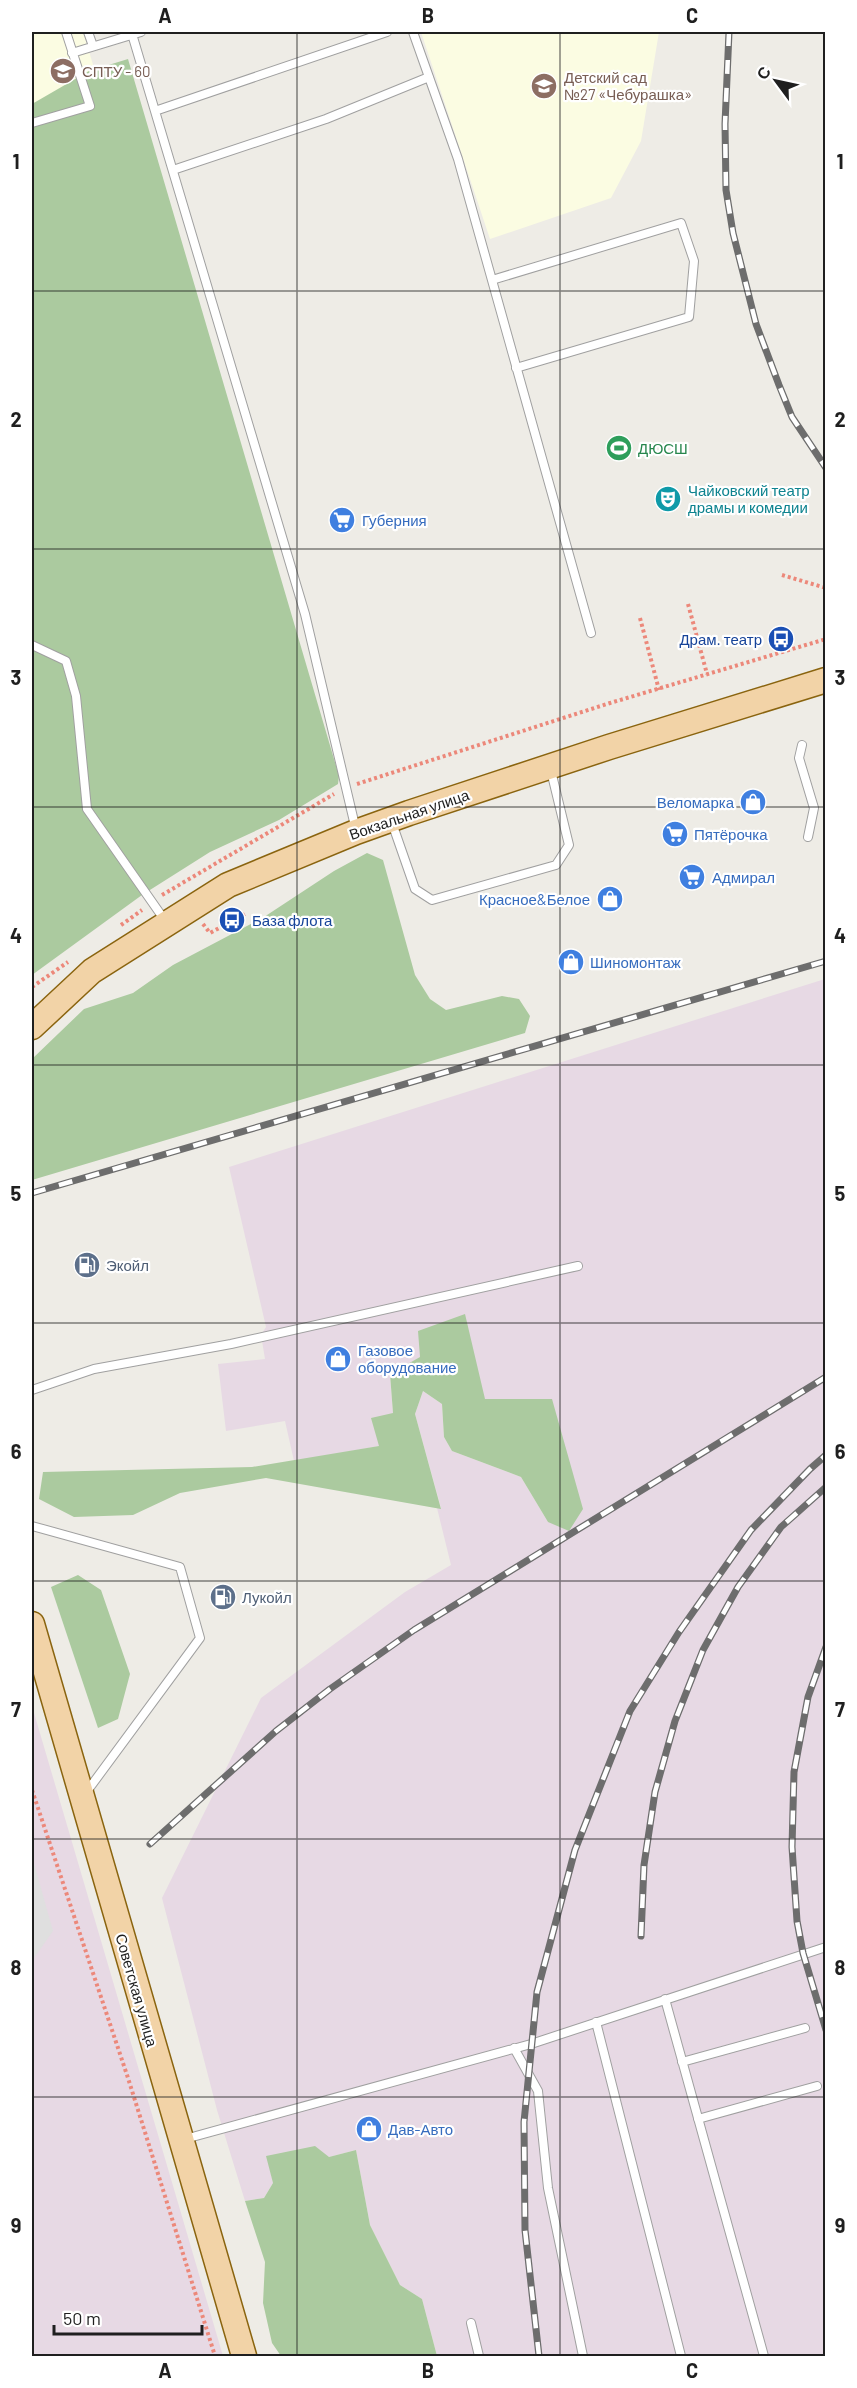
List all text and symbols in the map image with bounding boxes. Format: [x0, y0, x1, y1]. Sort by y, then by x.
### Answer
text: A [158, 3, 172, 27]
text: B [422, 3, 434, 27]
text: C [686, 3, 698, 27]
north arrow [746, 51, 806, 111]
school or university icon: СПТУ - 60 [48, 56, 78, 86]
place label: СПТУ - 60 [82, 62, 150, 80]
text: С [752, 62, 774, 83]
place label: Детский сад №27 «Чебурашка» [564, 68, 692, 103]
school or university icon: Детский сад №27 «Чебурашка» [529, 71, 559, 101]
text: 1 [12, 149, 20, 173]
text: 1 [836, 149, 844, 173]
text: 2 [10, 407, 22, 431]
text: 2 [834, 407, 846, 431]
sports icon: ДЮСШ [604, 433, 634, 463]
place label: ДЮСШ [638, 439, 688, 457]
place label: Чайковский театр драмы и комедии [688, 481, 810, 516]
theatre icon: Чайковский театр драмы и комедии [653, 484, 683, 514]
supermarket icon: Губерния [327, 505, 357, 535]
place label: Губерния [362, 511, 427, 529]
bus stop icon: Драм. театр [766, 624, 796, 654]
place label: Драм. театр [679, 630, 762, 648]
text: 3 [11, 665, 21, 689]
text: 3 [835, 665, 845, 689]
street label: Вокзальная улица [347, 785, 472, 843]
shop icon: Веломарка [738, 787, 768, 817]
place label: Веломарка [657, 793, 735, 811]
supermarket icon: Пятёрочка [660, 819, 690, 849]
place label: Пятёрочка [694, 825, 768, 843]
supermarket icon: Адмирал [677, 862, 707, 892]
place label: Адмирал [712, 868, 775, 886]
shop icon: Красное&Белое [595, 884, 625, 914]
place label: Красное&Белое [479, 890, 590, 908]
bus stop icon: База флота [217, 905, 247, 935]
place label: База флота [252, 911, 333, 929]
text: 4 [10, 923, 22, 947]
text: 4 [834, 923, 846, 947]
shop icon: Шиномонтаж [556, 947, 586, 977]
place label: Шиномонтаж [590, 953, 681, 971]
text: 5 [11, 1181, 22, 1205]
text: 5 [835, 1181, 846, 1205]
fuel station icon: Экойл [72, 1250, 102, 1280]
place label: Экойл [106, 1256, 149, 1274]
place label: Газовое оборудование [358, 1341, 457, 1376]
shop icon: Газовое оборудование [323, 1344, 353, 1374]
text: 6 [11, 1439, 22, 1463]
text: 6 [835, 1439, 846, 1463]
fuel station icon: Лукойл [208, 1582, 238, 1612]
place label: Лукойл [242, 1588, 292, 1606]
text: 7 [11, 1697, 21, 1721]
text: 7 [835, 1697, 845, 1721]
street label: Советская улица [112, 1931, 162, 2049]
text: 8 [11, 1955, 22, 1979]
text: 8 [835, 1955, 846, 1979]
shop icon: Дав-Авто [354, 2114, 384, 2144]
place label: Дав-Авто [388, 2120, 453, 2138]
text: 9 [11, 2213, 21, 2237]
text: 9 [835, 2213, 845, 2237]
scale bar [54, 2298, 202, 2336]
text: 50 m [63, 2307, 101, 2329]
text: A [158, 2358, 172, 2382]
text: B [422, 2358, 434, 2382]
text: C [686, 2358, 698, 2382]

